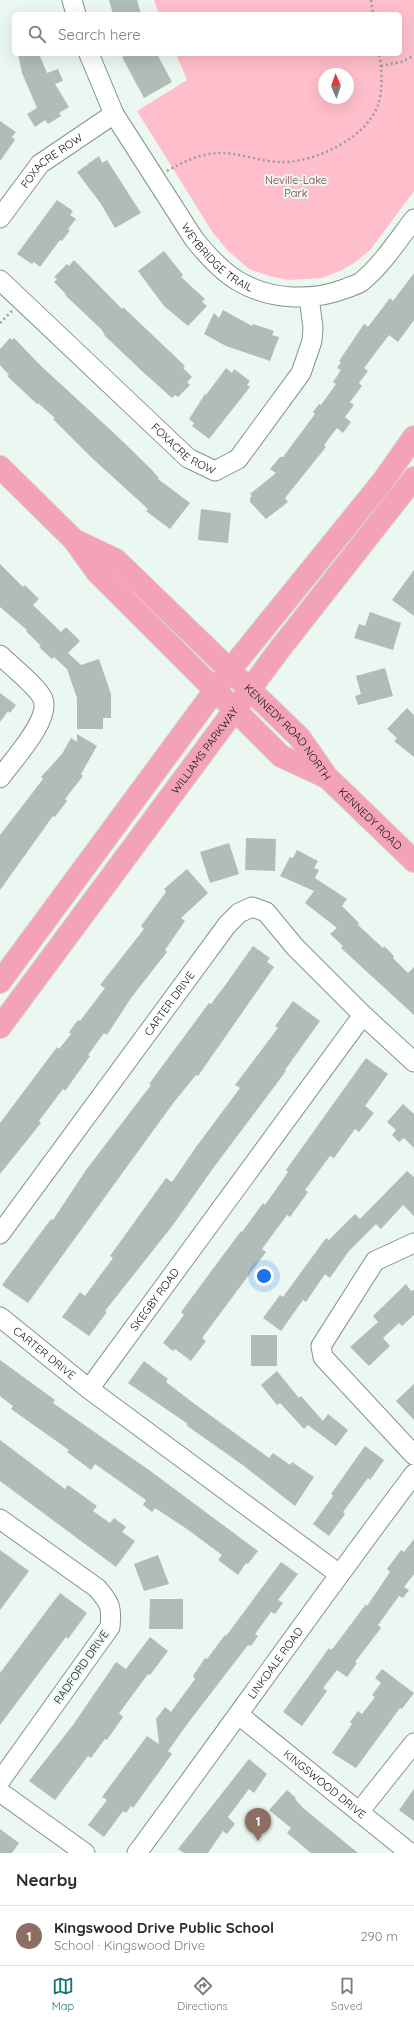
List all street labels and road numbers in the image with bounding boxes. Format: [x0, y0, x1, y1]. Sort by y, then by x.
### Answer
street label: FOXACRE ROW [18, 130, 86, 191]
street label: WEYBRIDGE TRAIL [178, 220, 255, 295]
street label: FOXACRE ROW [148, 420, 219, 478]
street label: KENNEDY ROAD NORTH [241, 681, 334, 783]
street label: WILLIAMS PARKWAY [168, 704, 241, 797]
street label: KENNEDY ROAD [335, 785, 405, 853]
street label: CARTER DRIVE [141, 969, 198, 1038]
street label: SKEGBY ROAD [127, 1265, 182, 1334]
street label: CARTER DRIVE [10, 1323, 78, 1382]
street label: LINKDALE ROAD [245, 1624, 306, 1701]
street label: RADFORD DRIVE [50, 1627, 112, 1707]
street label: KINGSWOOD DRIVE [280, 1747, 369, 1822]

